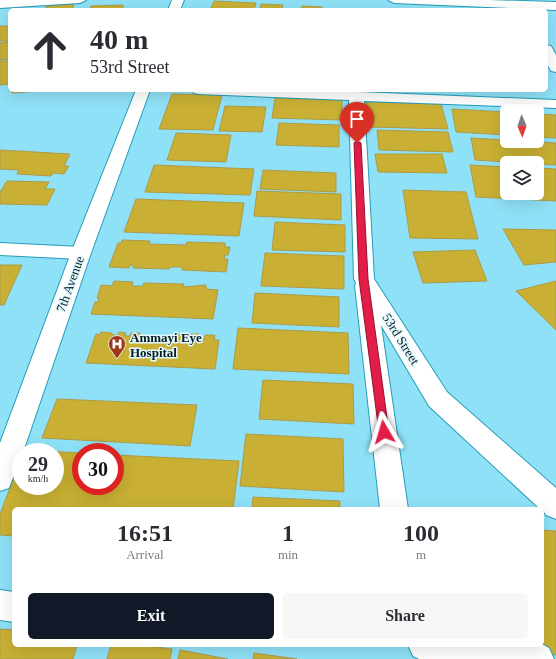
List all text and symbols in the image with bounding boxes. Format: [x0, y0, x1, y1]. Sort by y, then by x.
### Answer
icon: ahead [24, 24, 76, 76]
text: 40 m [90, 24, 148, 55]
text: 53rd Street [90, 57, 169, 77]
pin [340, 102, 374, 143]
north arrow [500, 104, 544, 148]
map controls [500, 104, 544, 200]
icon: arrive [346, 108, 368, 130]
button: layers [500, 156, 544, 200]
street label: 7th Avenue [53, 254, 87, 314]
street label: 53rd Street [379, 311, 423, 368]
place label: Ammayi Eye Hospital [130, 330, 202, 360]
hospital icon: Ammayi Eye Hospital [107, 334, 127, 359]
position arrow [363, 411, 405, 453]
speed limit sign: 30 [72, 443, 124, 495]
text: 29 [28, 453, 48, 475]
text: km/h [28, 473, 48, 484]
text: 16:51 [117, 520, 173, 546]
text: 1 [282, 520, 294, 546]
text: 100 [403, 520, 439, 546]
text: Arrival [126, 547, 164, 562]
text: min [278, 547, 298, 562]
text: m [416, 547, 426, 562]
button: Exit [28, 593, 274, 639]
button: Share [282, 593, 528, 639]

